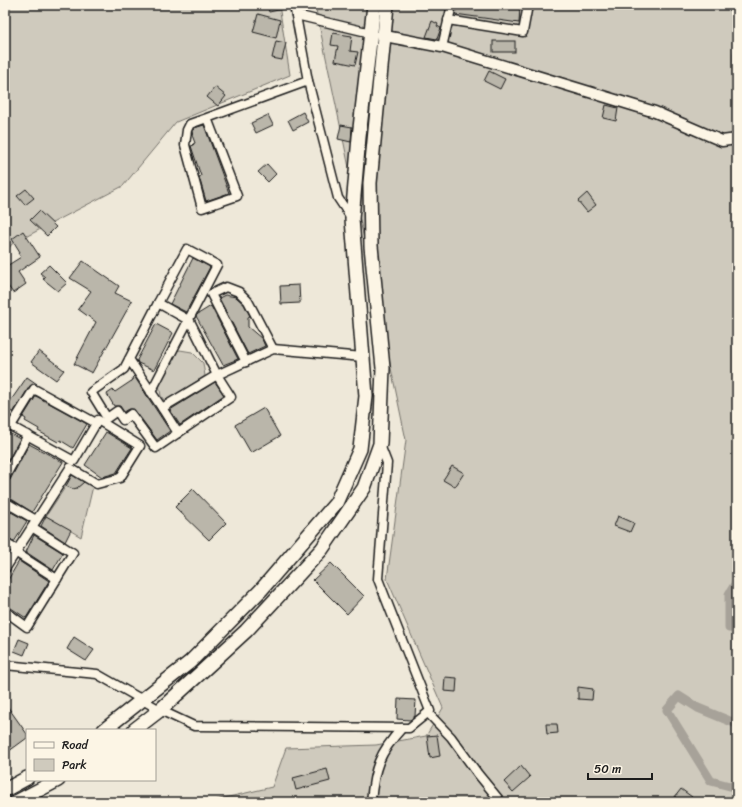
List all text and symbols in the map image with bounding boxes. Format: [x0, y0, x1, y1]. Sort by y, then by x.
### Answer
legend [26, 729, 156, 781]
text: Road [62, 734, 89, 756]
text: Park [62, 754, 87, 776]
scale bar [588, 755, 652, 781]
text: 50 m [594, 758, 621, 780]

